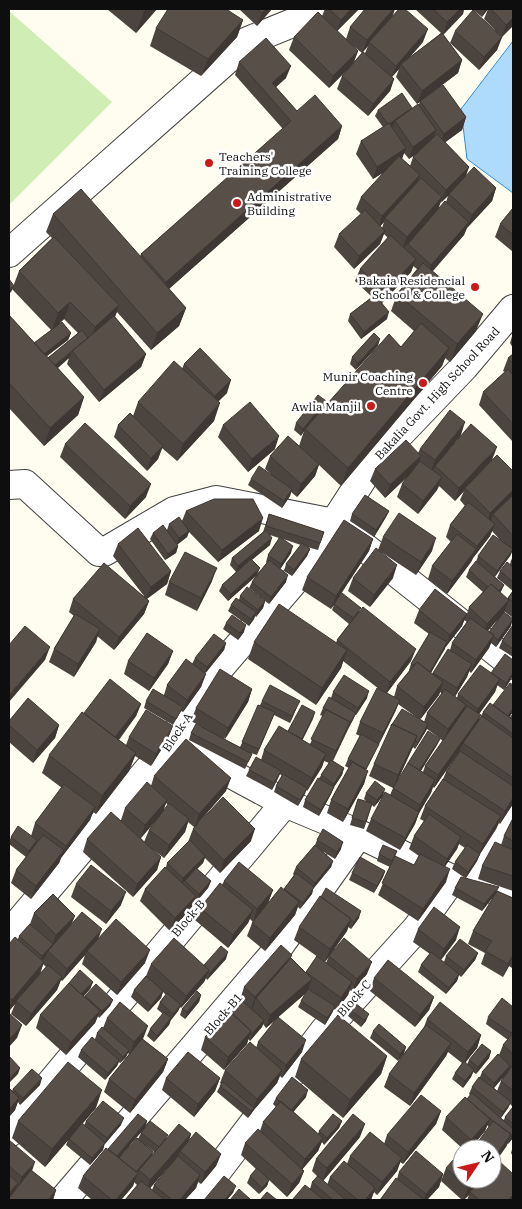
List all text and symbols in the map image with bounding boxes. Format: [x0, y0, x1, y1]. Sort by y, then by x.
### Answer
place label: Teachers' Training College [219, 149, 312, 178]
marker: Teachers' Training College [203, 157, 215, 169]
place label: Administrative Building [247, 189, 332, 218]
marker: Administrative Building [231, 197, 243, 209]
place label: Bakaia Residencial School & College [358, 273, 465, 302]
marker: Bakaia Residencial School & College [469, 281, 481, 293]
street label: Bakalia Govt. High School Road [371, 323, 503, 463]
place label: Munir Coaching Centre [323, 369, 413, 398]
marker: Munir Coaching Centre [417, 377, 429, 389]
place label: Awlia Manjil [291, 399, 361, 414]
marker: Awlia Manjil [365, 400, 377, 412]
street label: Block-A [158, 709, 196, 754]
street label: Block-B [168, 896, 208, 940]
street label: Block-C [334, 976, 374, 1019]
street label: Block-B1 [201, 990, 245, 1038]
north arrow [452, 1139, 502, 1189]
text: N [477, 1147, 498, 1166]

